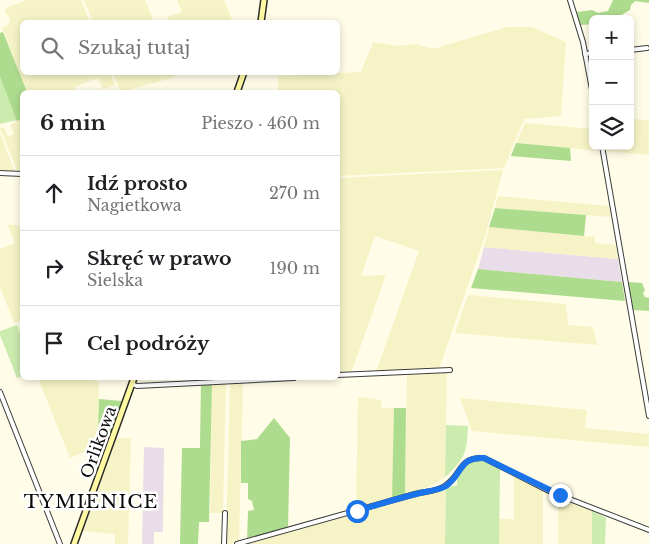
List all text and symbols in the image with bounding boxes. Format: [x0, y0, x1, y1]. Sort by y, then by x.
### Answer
map controls [589, 15, 634, 150]
button: + [589, 15, 634, 60]
search box [20, 20, 340, 75]
icon: search [38, 34, 66, 62]
text: Szukaj tutaj [78, 36, 190, 59]
button: − [589, 60, 634, 105]
button: layers [589, 105, 634, 150]
text: 6 min [40, 110, 106, 136]
text: Pieszo · 460 m [201, 113, 320, 133]
text: Idź prosto [87, 172, 188, 195]
icon: ahead [40, 179, 68, 207]
text: 270 m [269, 183, 320, 203]
text: Nagietkowa [87, 195, 182, 215]
text: Skręć w prawo [87, 247, 232, 270]
icon: right [40, 254, 68, 282]
text: 190 m [269, 258, 320, 278]
text: Sielska [87, 270, 143, 290]
icon: arrive [40, 329, 68, 357]
text: Cel podróży [87, 332, 209, 355]
street label: Orlikowa [76, 403, 120, 481]
route end [549, 484, 572, 507]
district label: TYMIENICE [24, 490, 158, 513]
route start [346, 500, 369, 523]

